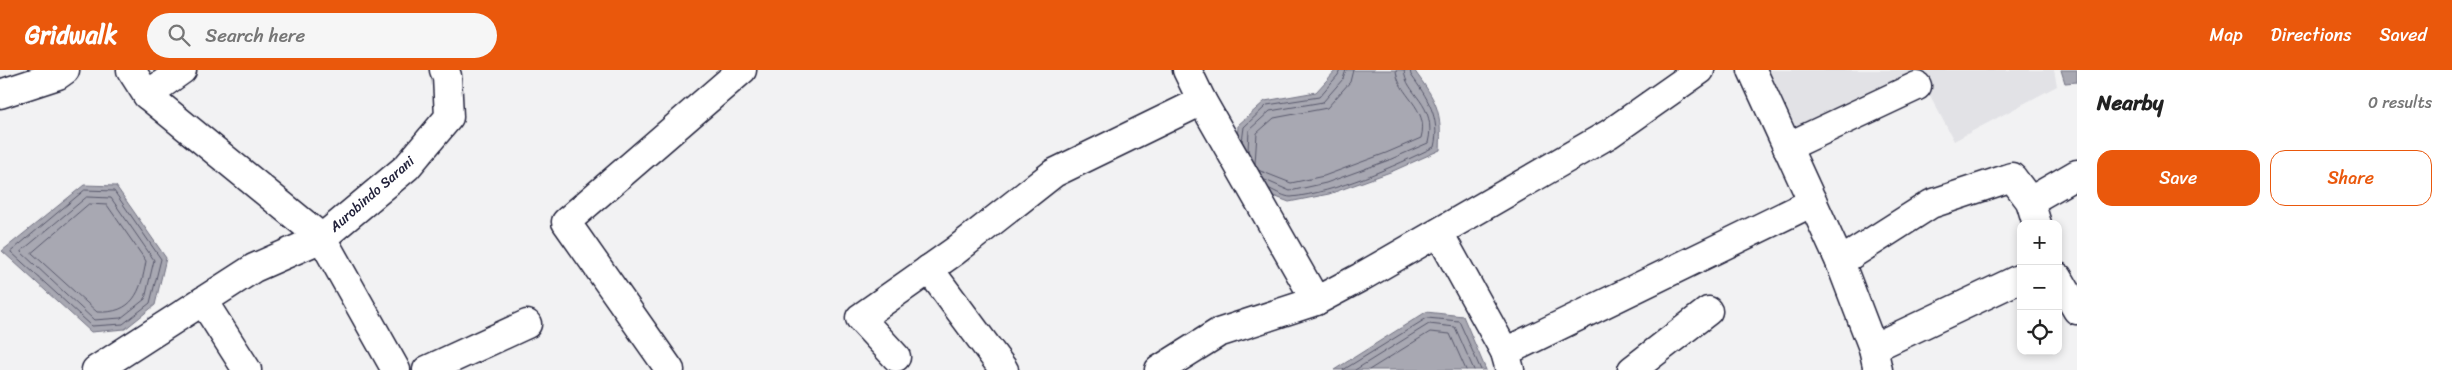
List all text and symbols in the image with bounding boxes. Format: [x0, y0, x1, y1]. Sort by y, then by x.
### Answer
search box [147, 13, 497, 58]
text: Gridwalk [25, 14, 117, 56]
text: Search here [205, 19, 305, 52]
text: Map [2210, 19, 2243, 51]
text: Directions [2271, 19, 2352, 51]
text: Saved [2380, 19, 2427, 51]
icon: search [165, 21, 193, 49]
text: Nearby [2097, 84, 2163, 122]
text: 0 results [2368, 88, 2432, 117]
street label: Aurobindo Sarani [323, 149, 421, 239]
button: Save [2097, 150, 2260, 206]
button: Share [2270, 150, 2432, 206]
map controls [2017, 220, 2062, 355]
button: + [2017, 220, 2062, 265]
button: − [2017, 265, 2062, 310]
button: locate [2017, 310, 2062, 355]

